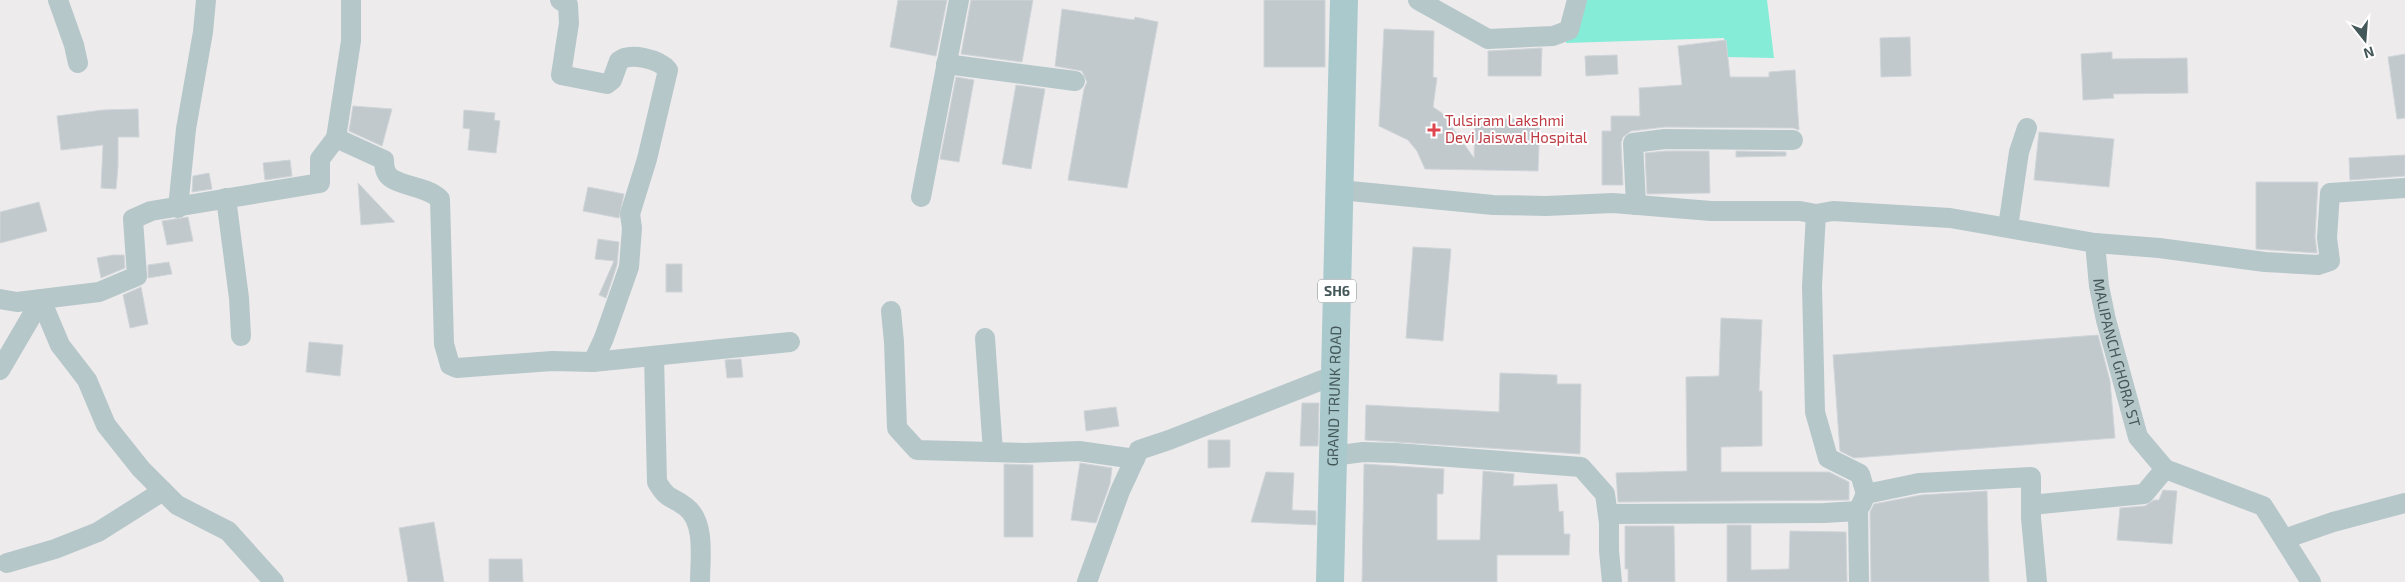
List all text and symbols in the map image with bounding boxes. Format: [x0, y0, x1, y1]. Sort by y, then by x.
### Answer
north arrow [2340, 15, 2390, 65]
text: N [2362, 43, 2376, 63]
place label: Tulsiram Lakshmi Devi Jaiswal Hospital [1445, 111, 1588, 146]
marker: Tulsiram Lakshmi Devi Jaiswal Hospital [1427, 123, 1441, 137]
street label: MALIPANCH GHORA ST [2090, 278, 2145, 429]
road number: SH6 [1318, 280, 1356, 302]
street label: GRAND TRUNK ROAD [1323, 325, 1344, 467]

